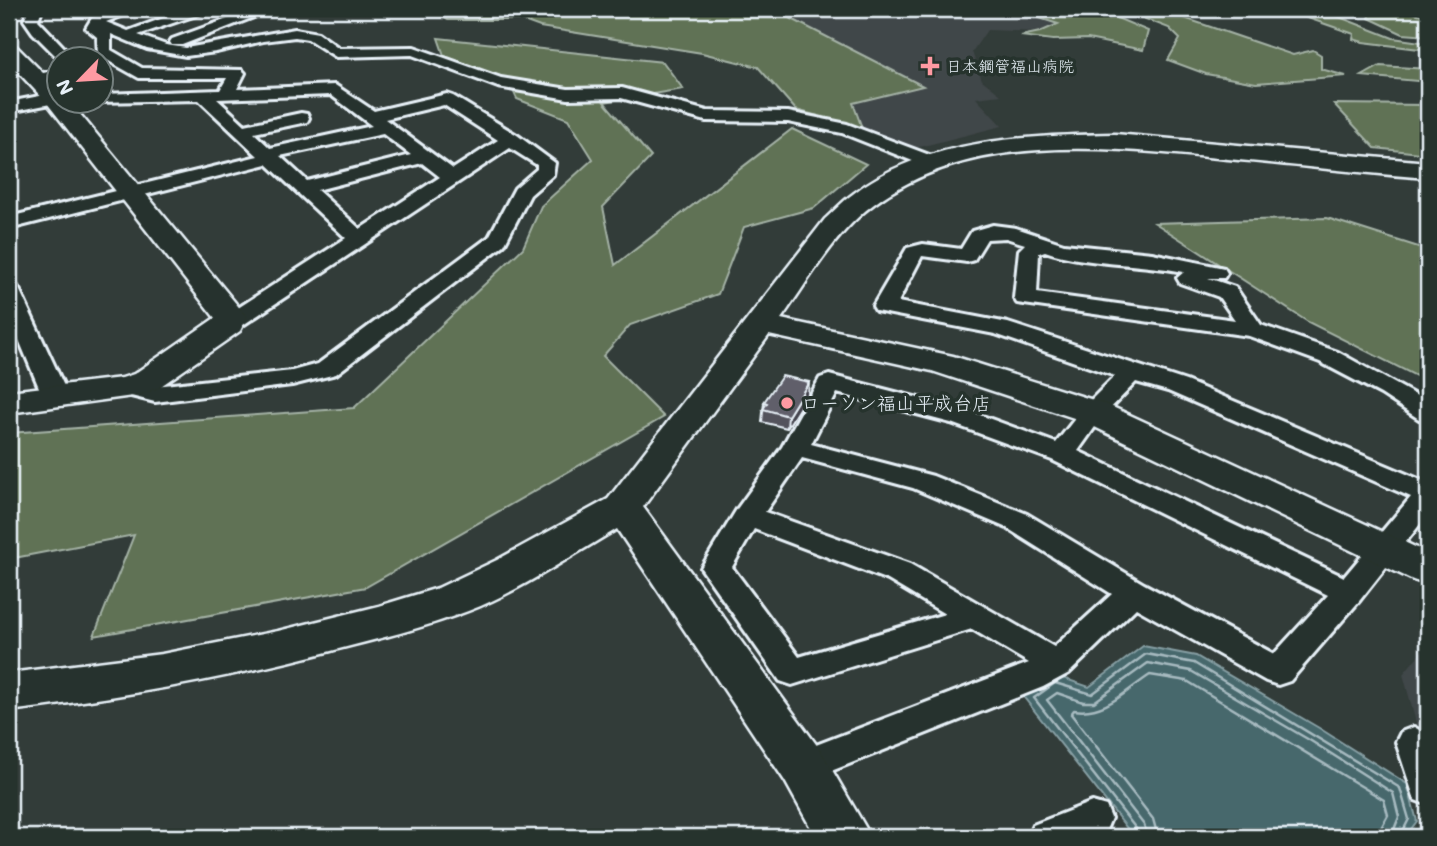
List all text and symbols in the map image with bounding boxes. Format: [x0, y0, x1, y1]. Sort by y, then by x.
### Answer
north arrow [46, 46, 116, 116]
place label: 日本鋼管福山病院 [946, 55, 1074, 76]
marker: 日本鋼管福山病院 [920, 56, 940, 76]
text: N [50, 76, 79, 99]
place label: ローソン福山平成台店 [801, 390, 991, 415]
marker: ローソン福山平成台店 [779, 395, 795, 411]

